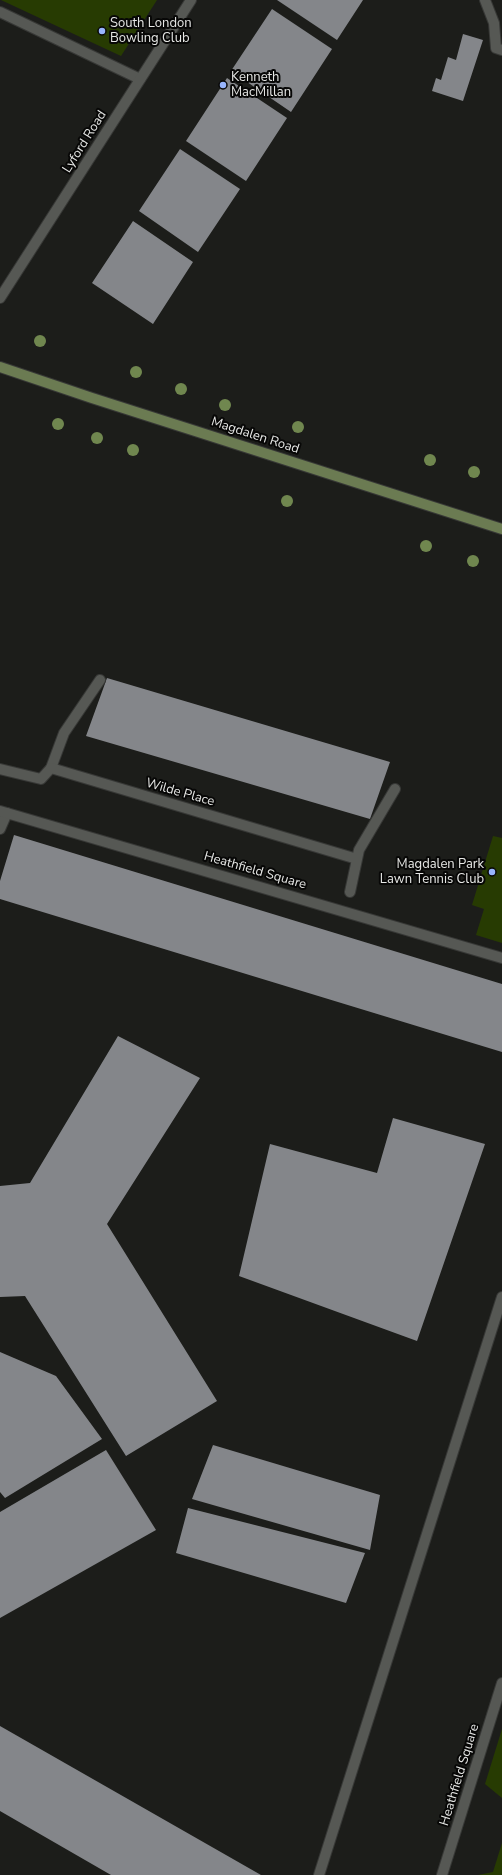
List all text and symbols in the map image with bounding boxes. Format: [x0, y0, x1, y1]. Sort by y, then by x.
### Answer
place label: South London Bowling Club [110, 16, 192, 47]
marker: South London Bowling Club [97, 26, 107, 36]
place label: Kenneth MacMillan [231, 70, 291, 101]
marker: Kenneth MacMillan [218, 80, 228, 90]
street label: Lyford Road [60, 108, 110, 176]
street label: Magdalen Road [209, 414, 301, 458]
street label: Wilde Place [144, 776, 216, 810]
street label: Heathfield Square [202, 849, 308, 893]
place label: Magdalen Park Lawn Tennis Club [380, 857, 484, 888]
marker: Magdalen Park Lawn Tennis Club [487, 867, 497, 877]
street label: Heathfield Square [437, 1722, 483, 1828]

